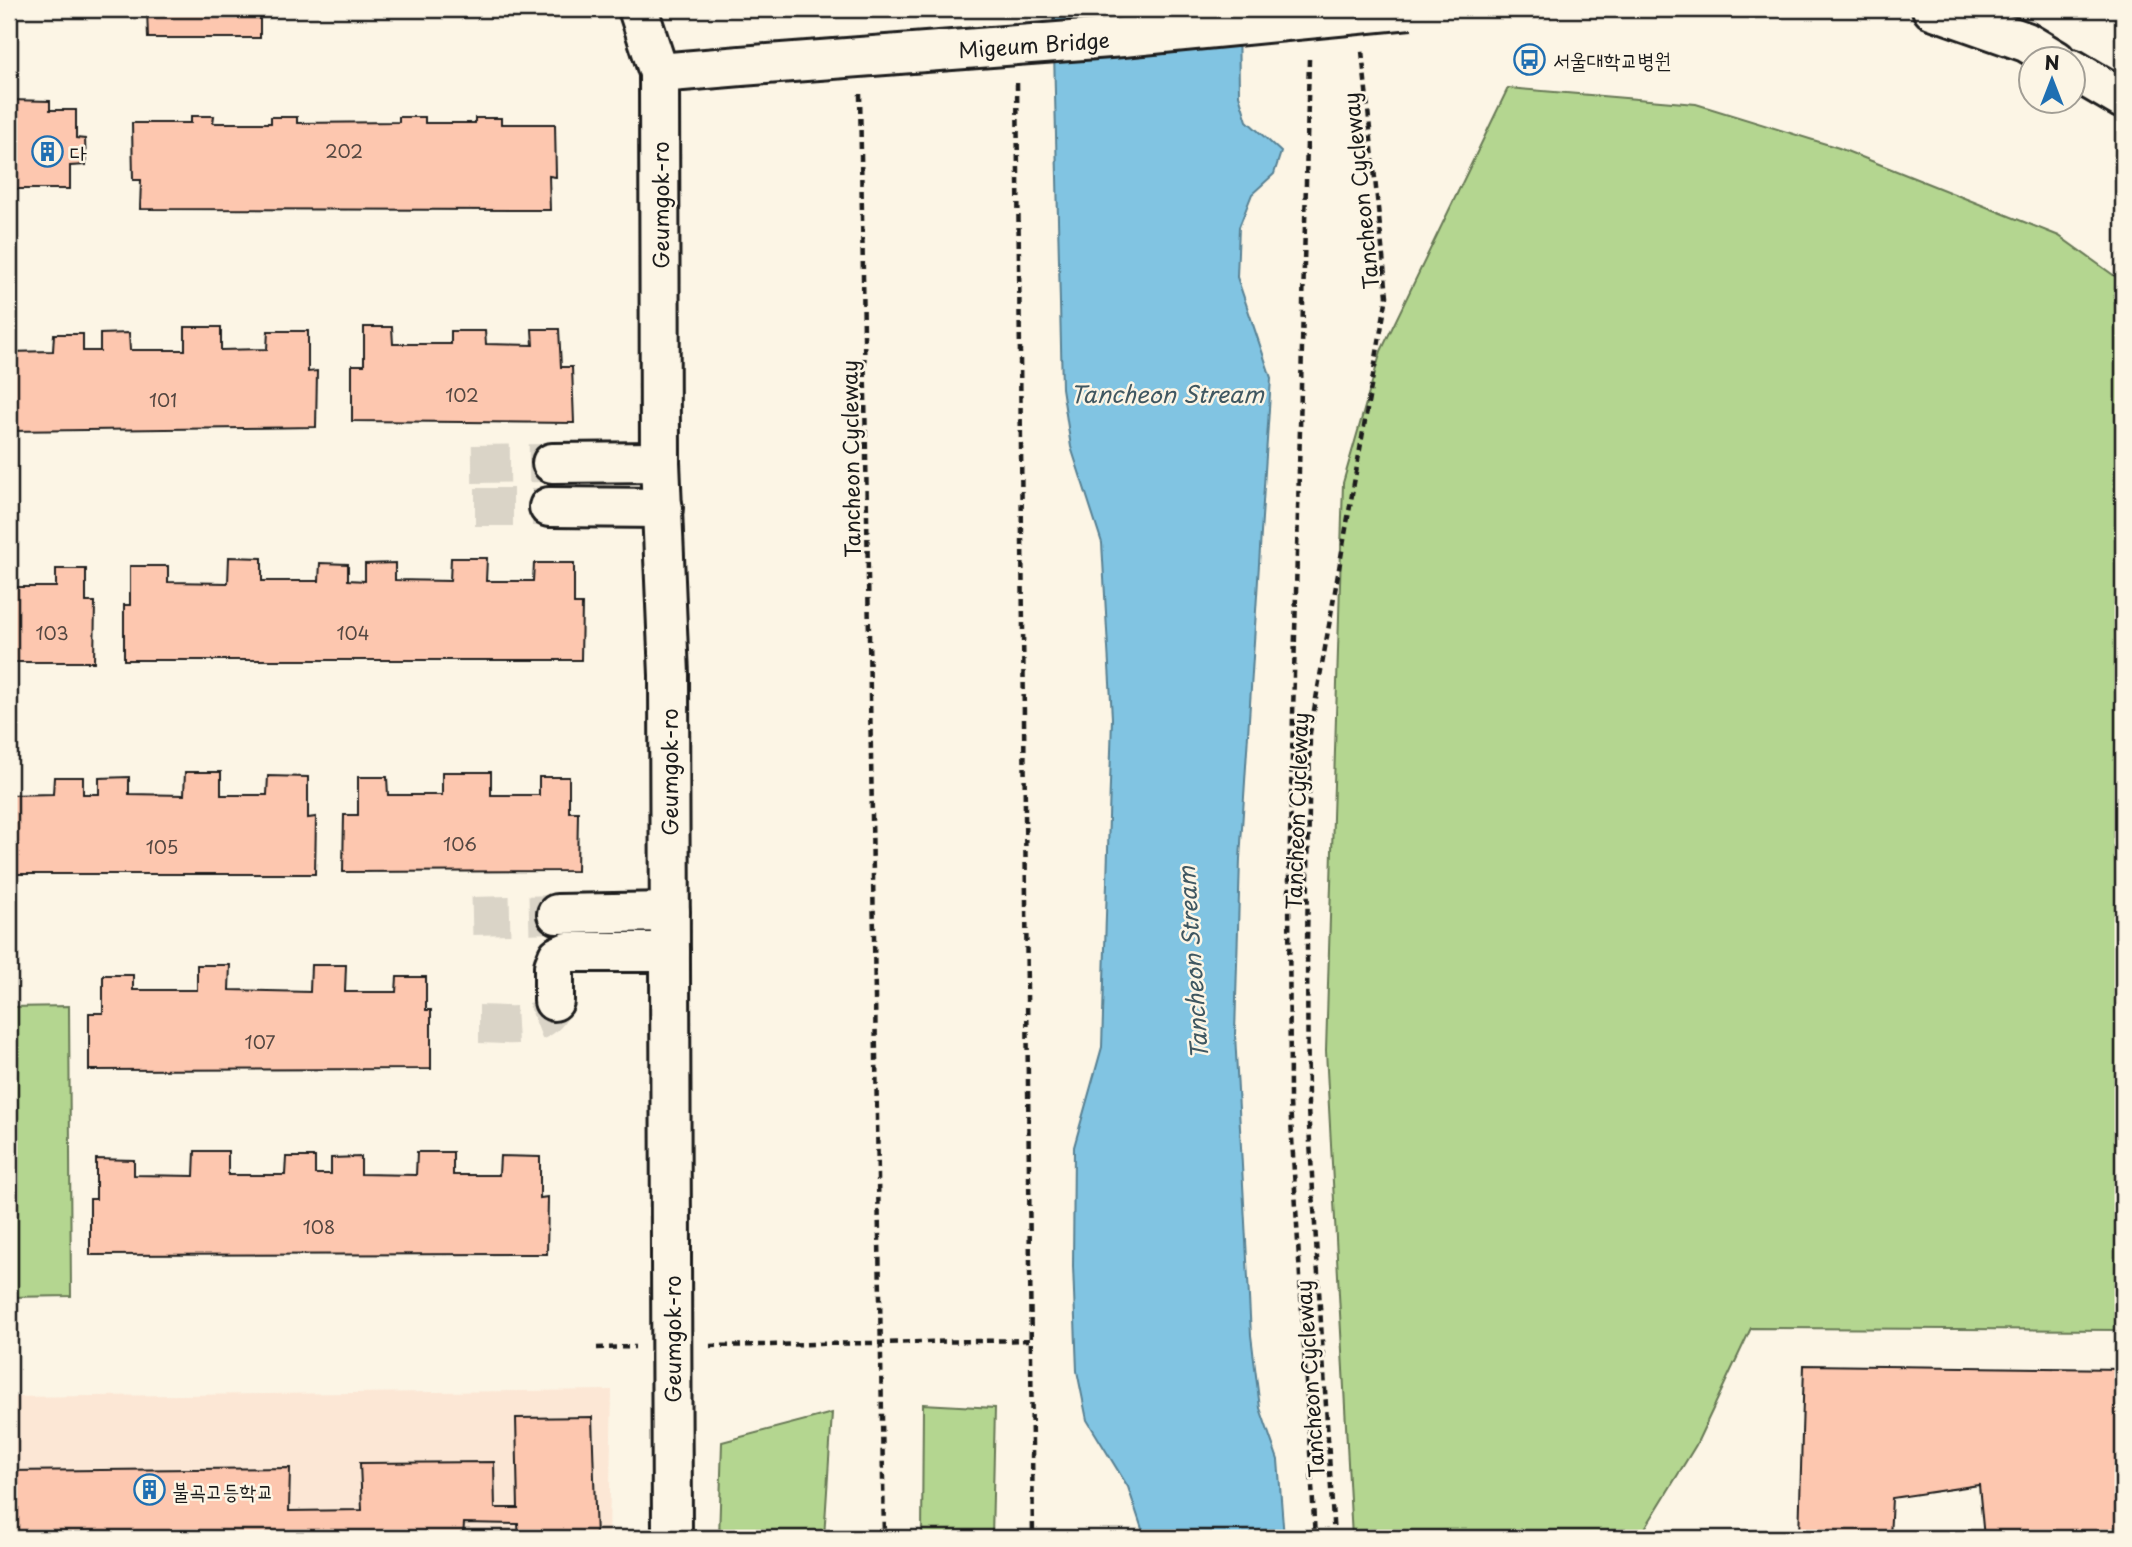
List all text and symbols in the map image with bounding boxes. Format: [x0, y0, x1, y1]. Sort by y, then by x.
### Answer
street label: Migeum Bridge [957, 23, 1111, 65]
bus stop icon: 서울대학교병원 [1513, 42, 1547, 76]
place label: 서울대학교병원 [1553, 43, 1671, 75]
north arrow [2016, 46, 2086, 116]
text: N [2044, 48, 2060, 76]
street label: Tancheon Cycleway [1334, 91, 1386, 291]
building icon: 다 [30, 135, 64, 169]
place label: 다 [70, 136, 87, 168]
house number: 202 [325, 137, 363, 164]
street label: Geumgok-ro [644, 141, 676, 269]
street label: Tancheon Cycleway [832, 360, 868, 558]
water label: Tancheon Stream [1070, 376, 1265, 411]
house number: 102 [445, 381, 479, 408]
house number: 101 [149, 386, 177, 413]
house number: 103 [35, 619, 69, 646]
house number: 104 [336, 619, 370, 646]
street label: Geumgok-ro [653, 708, 685, 836]
street label: Tancheon Cycleway [1277, 712, 1315, 910]
house number: 106 [443, 830, 477, 857]
house number: 105 [146, 833, 178, 860]
water label: Tancheon Stream [1168, 864, 1216, 1061]
house number: 107 [245, 1028, 275, 1055]
house number: 108 [303, 1213, 335, 1240]
street label: Geumgok-ro [656, 1275, 688, 1403]
street label: Tancheon Cycleway [1286, 1279, 1332, 1479]
building icon: 불곡고등학교 [132, 1473, 166, 1507]
place label: 불곡고등학교 [172, 1474, 273, 1506]

